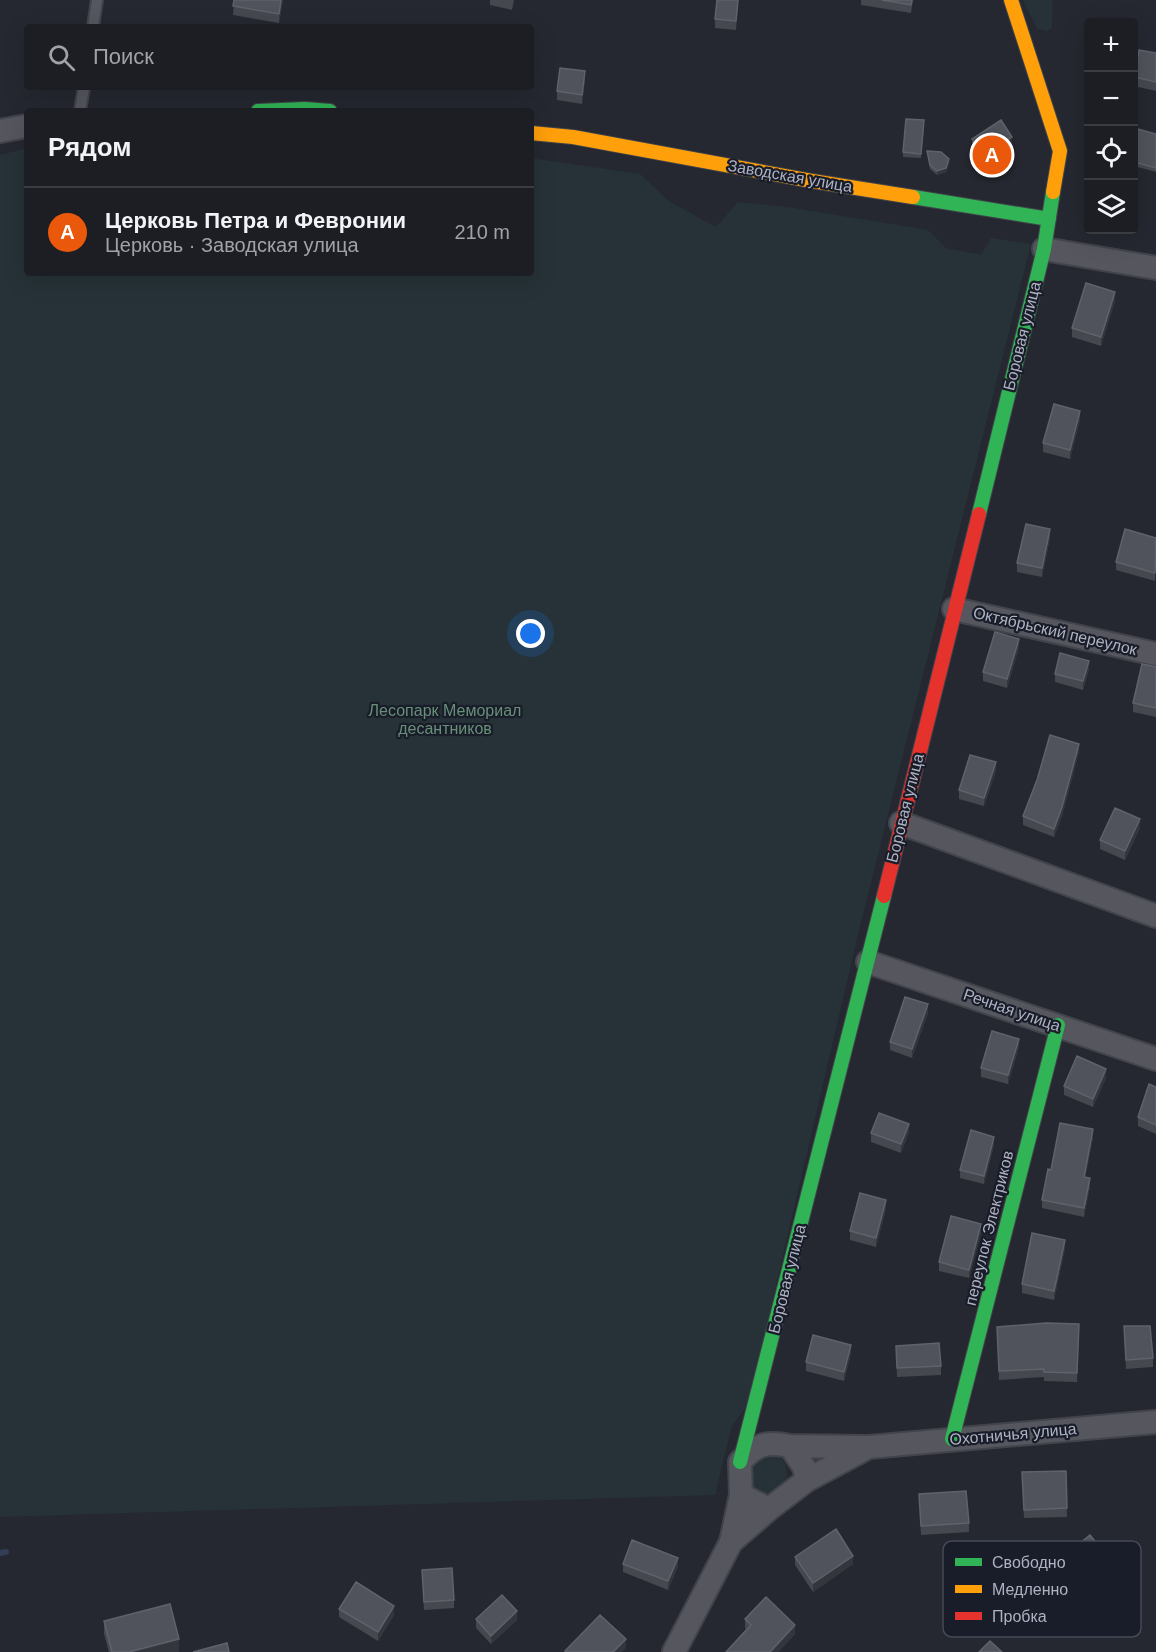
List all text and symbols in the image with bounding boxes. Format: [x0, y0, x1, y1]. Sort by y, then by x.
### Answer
map controls [1084, 18, 1138, 234]
button: + [1084, 18, 1138, 72]
search box [24, 24, 534, 90]
icon: search [45, 41, 78, 74]
text: Поиск [93, 44, 154, 69]
button: − [1084, 72, 1138, 126]
button: locate [1084, 126, 1138, 180]
text: Рядом [48, 132, 131, 162]
pin: A [972, 132, 1012, 178]
street label: Заводская улица [726, 157, 854, 195]
button: layers [1084, 180, 1138, 234]
text: Церковь Петра и Февронии [105, 208, 406, 233]
text: A [60, 221, 75, 243]
text: 210 m [454, 221, 510, 243]
text: Церковь · Заводская улица [105, 234, 359, 256]
street label: Боровая улица [1000, 280, 1044, 392]
street label: Октябрьский переулок [971, 604, 1140, 658]
your location [516, 619, 545, 648]
park label: Лесопарк Мемориал десантников [369, 702, 521, 737]
street label: Боровая улица [883, 752, 927, 864]
street label: Речная улица [961, 985, 1063, 1035]
street label: переулок Электриков [962, 1149, 1016, 1307]
street label: Боровая улица [765, 1223, 809, 1335]
street label: Охотничья улица [949, 1420, 1077, 1448]
legend [943, 1541, 1141, 1637]
text: Свободно [992, 1554, 1066, 1571]
text: Медленно [992, 1581, 1068, 1598]
text: Пробка [992, 1608, 1047, 1625]

